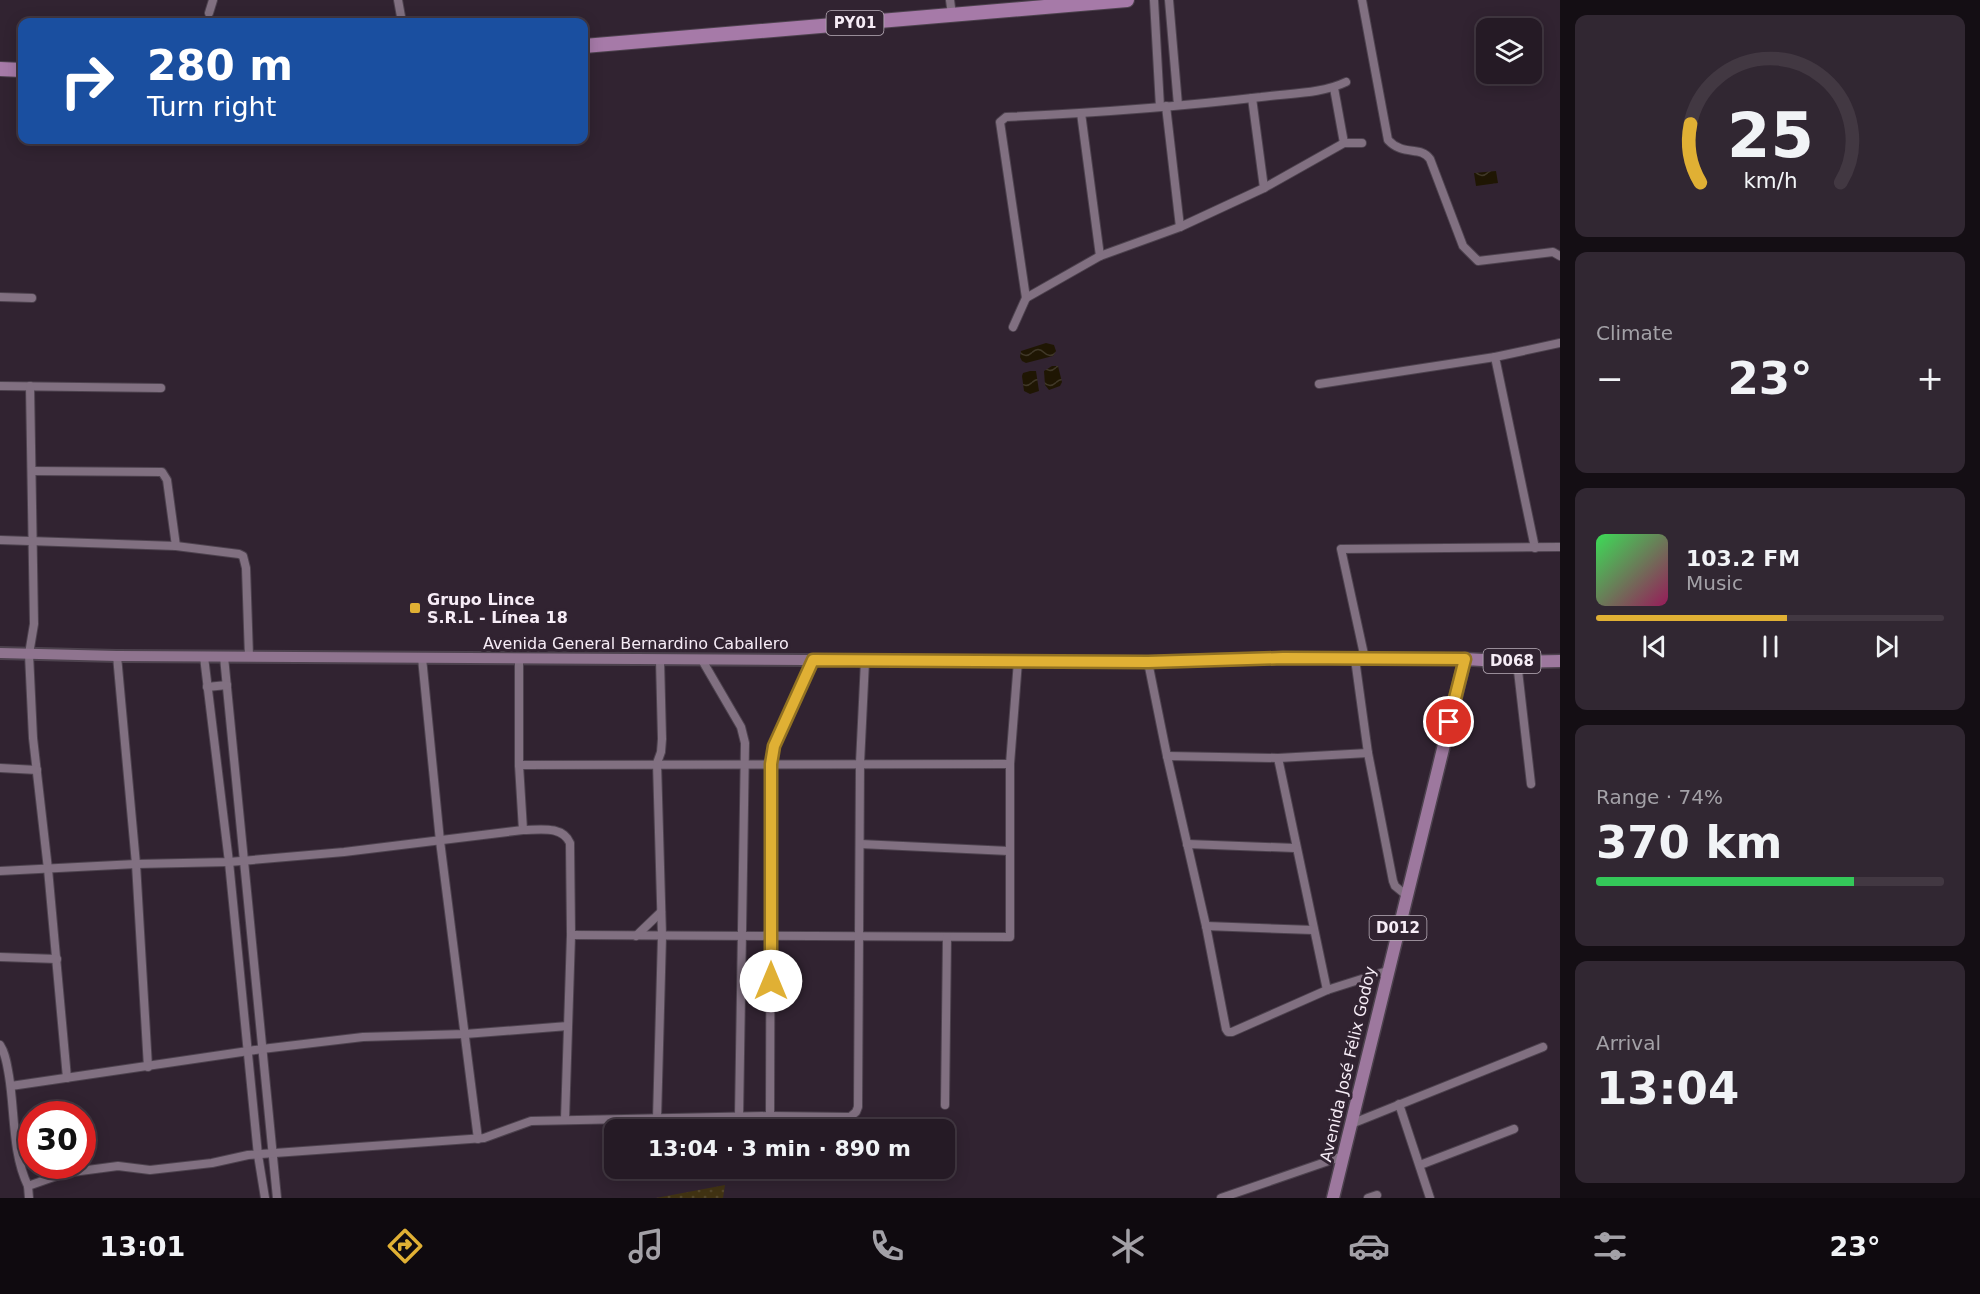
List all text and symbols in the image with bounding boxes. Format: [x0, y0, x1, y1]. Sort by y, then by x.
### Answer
road number: PY01 [826, 11, 884, 35]
map controls [1476, 18, 1542, 84]
button: layers [1476, 18, 1542, 84]
text: 280 m [147, 41, 293, 90]
icon: right [48, 42, 126, 120]
text: Turn right [147, 91, 276, 122]
text: 25 [1727, 99, 1813, 172]
text: km/h [1743, 168, 1797, 193]
text: Climate [1596, 321, 1673, 345]
text: 23° [1727, 352, 1813, 405]
text: − [1596, 359, 1624, 398]
text: + [1916, 359, 1944, 398]
text: 103.2 FM [1686, 546, 1800, 571]
text: Music [1686, 571, 1743, 595]
place label: Grupo Lince S.R.L - Línea 18 [427, 590, 568, 627]
marker: Grupo Lince S.R.L - Línea 18 [408, 601, 422, 615]
icon: previous [1638, 630, 1671, 663]
icon: pause [1754, 630, 1787, 663]
icon: next [1870, 630, 1903, 663]
street label: Avenida General Bernardino Caballero [483, 634, 789, 653]
road number: D068 [1484, 649, 1540, 673]
pin [1423, 696, 1474, 747]
icon: arrive [1432, 705, 1465, 738]
text: Range · 74% [1596, 785, 1723, 809]
text: 370 km [1596, 816, 1782, 869]
road number: D012 [1370, 916, 1426, 940]
position arrow [739, 949, 803, 1013]
street label: Avenida José Félix Godoy [1316, 964, 1380, 1164]
text: Arrival [1596, 1031, 1661, 1055]
text: 13:04 [1596, 1062, 1739, 1115]
speed limit sign: 30 [18, 1101, 96, 1179]
text: 13:04 · 3 min · 890 m [648, 1136, 911, 1161]
icon: directions [384, 1225, 426, 1267]
icon: music [625, 1225, 667, 1267]
icon: phone [866, 1225, 908, 1267]
icon: climate [1107, 1225, 1149, 1267]
icon: car [1348, 1225, 1390, 1267]
icon: filters [1589, 1225, 1631, 1267]
text: 13:01 [99, 1231, 185, 1262]
text: 23° [1829, 1231, 1880, 1262]

